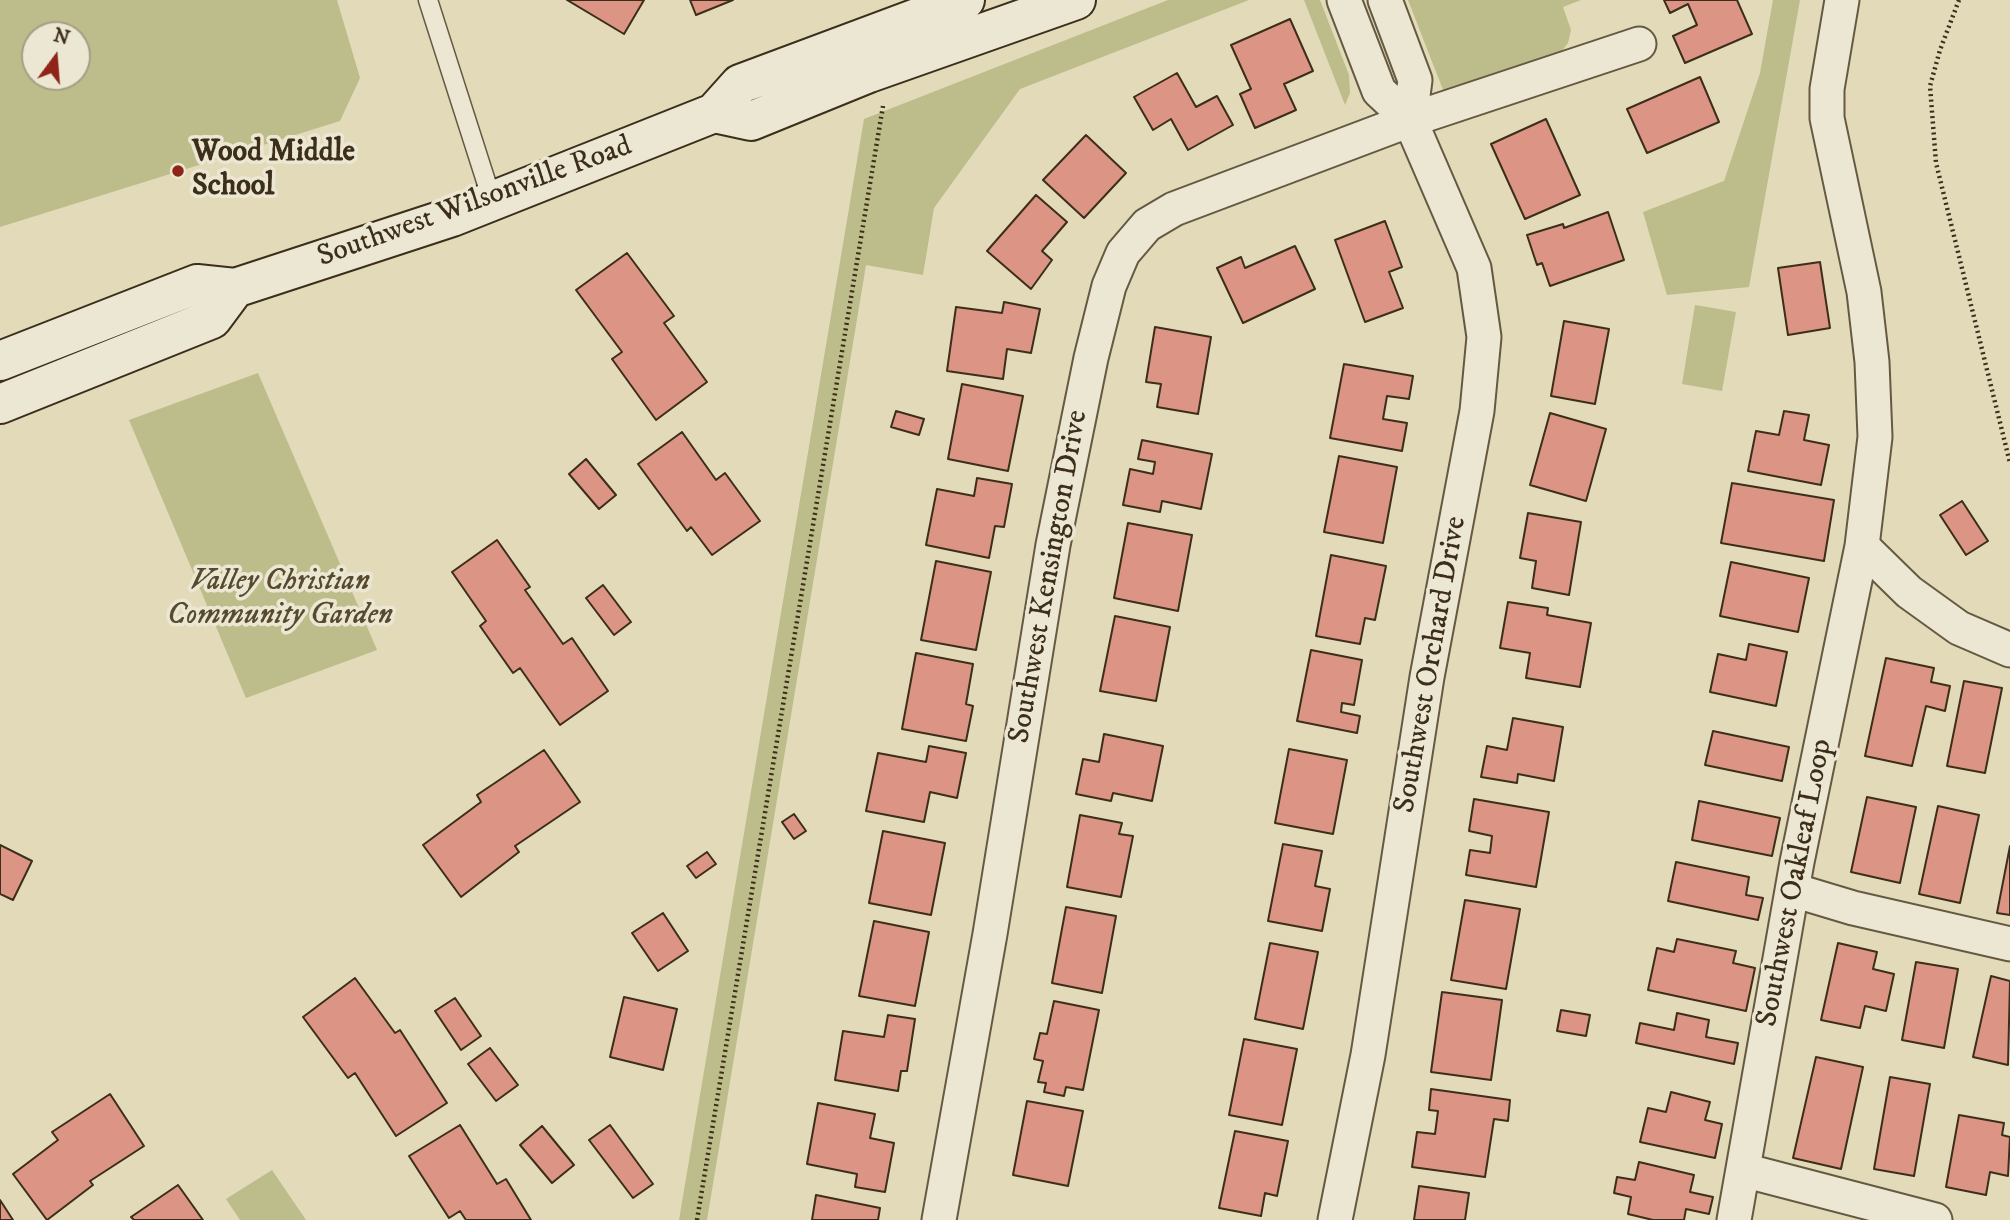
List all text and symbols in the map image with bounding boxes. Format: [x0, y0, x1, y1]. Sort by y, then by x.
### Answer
north arrow [21, 21, 91, 91]
text: N [51, 24, 72, 50]
street label: Southwest Wilsonville Road [313, 129, 637, 277]
place label: Wood Middle School [192, 136, 355, 206]
marker: Wood Middle School [170, 163, 186, 179]
street label: Southwest Kensington Drive [1003, 408, 1097, 746]
street label: Southwest Orchard Drive [1388, 514, 1476, 816]
park label: Valley Christian Community Garden [167, 565, 393, 636]
street label: Southwest Oakleaf Loop [1750, 736, 1842, 1030]

